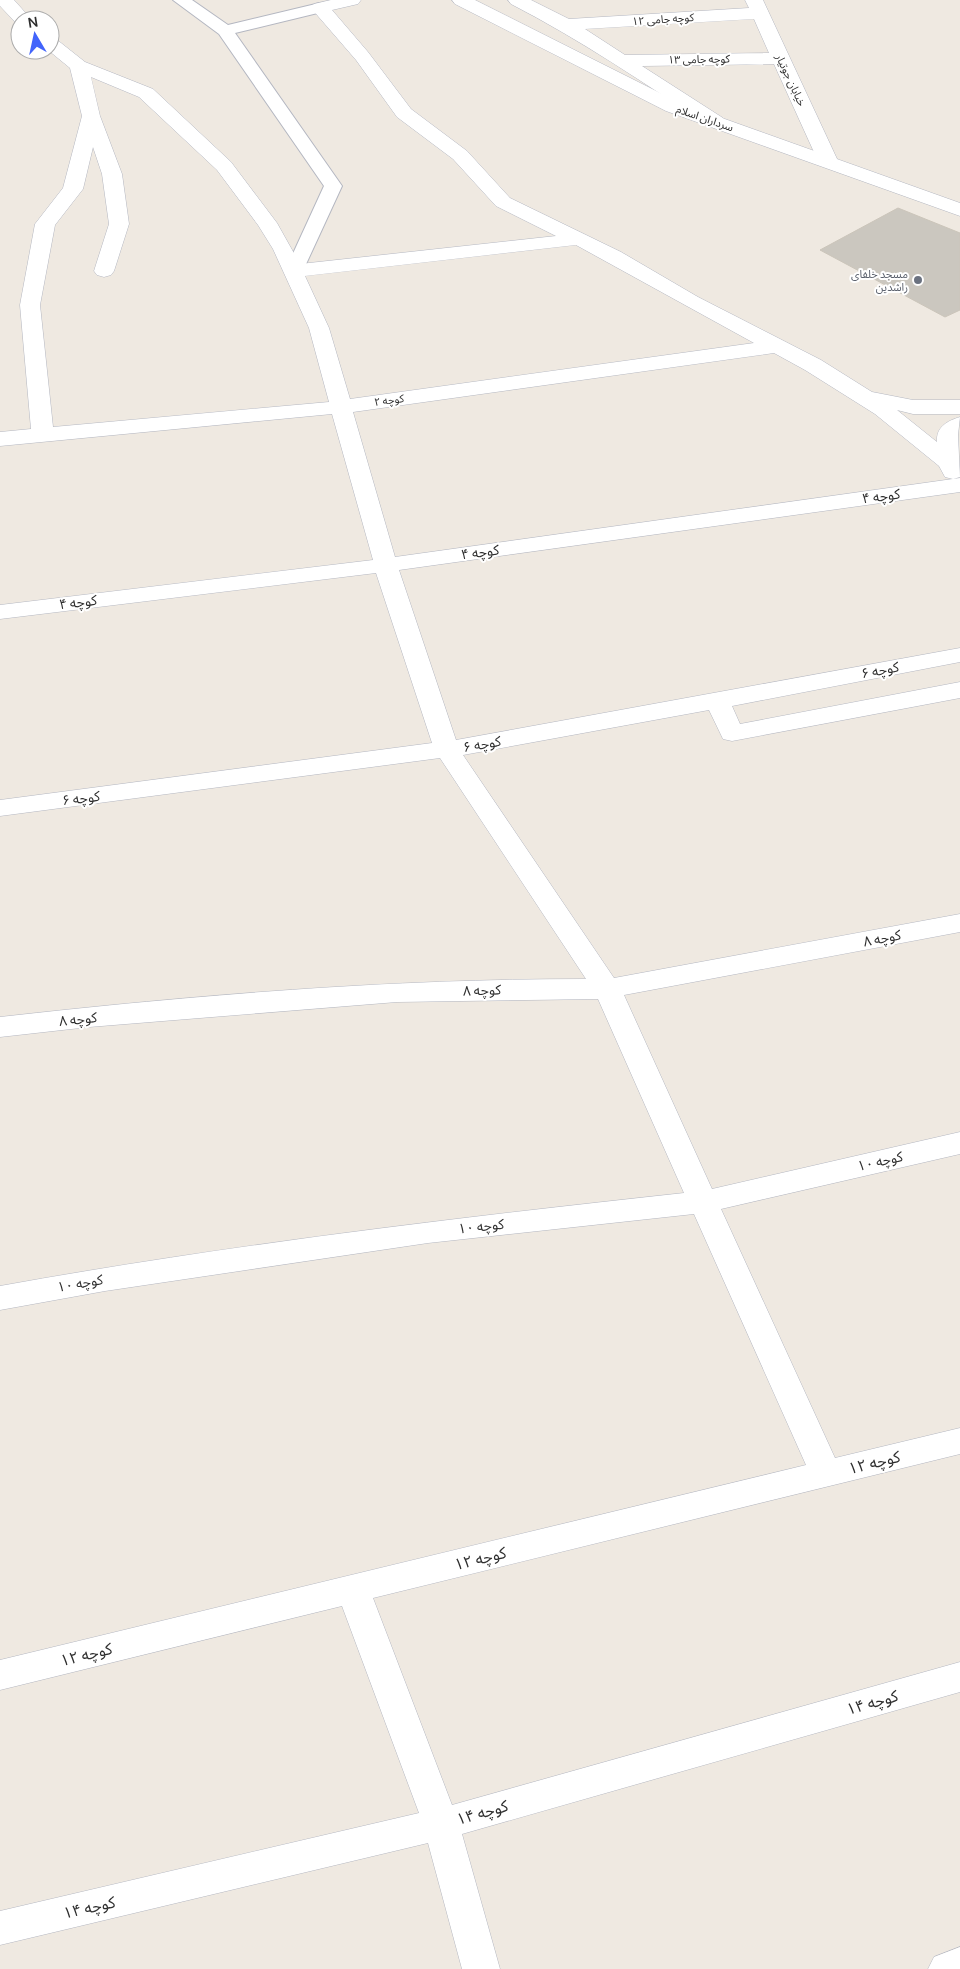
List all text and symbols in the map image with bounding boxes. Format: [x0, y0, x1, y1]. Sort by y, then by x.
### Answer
street label: کوچه جامی ۱۲ [631, 9, 695, 29]
north arrow [10, 10, 60, 60]
text: N [26, 11, 39, 32]
street label: کوچه جامی ۱۳ [668, 50, 731, 68]
street label: خیابان جوتیار [772, 50, 810, 109]
street label: سرداران اسلام [674, 101, 736, 135]
place label: مسجد خلفای راشدین [851, 266, 908, 294]
marker: مسجد خلفای راشدین [912, 274, 924, 286]
street label: کوچه ۲ [373, 390, 405, 410]
street label: کوچه ۴ [861, 483, 902, 509]
street label: کوچه ۴ [460, 539, 501, 565]
street label: کوچه ۴ [58, 590, 98, 614]
street label: کوچه ۶ [859, 656, 901, 684]
street label: کوچه ۶ [461, 731, 503, 757]
street label: کوچه ۶ [61, 786, 101, 810]
street label: کوچه ۸ [861, 924, 903, 952]
street label: کوچه ۸ [463, 979, 502, 1001]
street label: کوچه ۸ [58, 1007, 98, 1031]
street label: کوچه ۱۰ [855, 1146, 905, 1176]
street label: کوچه ۱۰ [457, 1214, 505, 1238]
street label: کوچه ۱۰ [55, 1269, 105, 1297]
street label: کوچه ۱۲ [846, 1445, 903, 1479]
street label: کوچه ۱۲ [452, 1541, 509, 1575]
street label: کوچه ۱۲ [58, 1637, 115, 1671]
street label: کوچه ۱۴ [844, 1684, 901, 1720]
street label: کوچه ۱۴ [454, 1794, 511, 1830]
street label: کوچه ۱۴ [61, 1890, 118, 1924]

